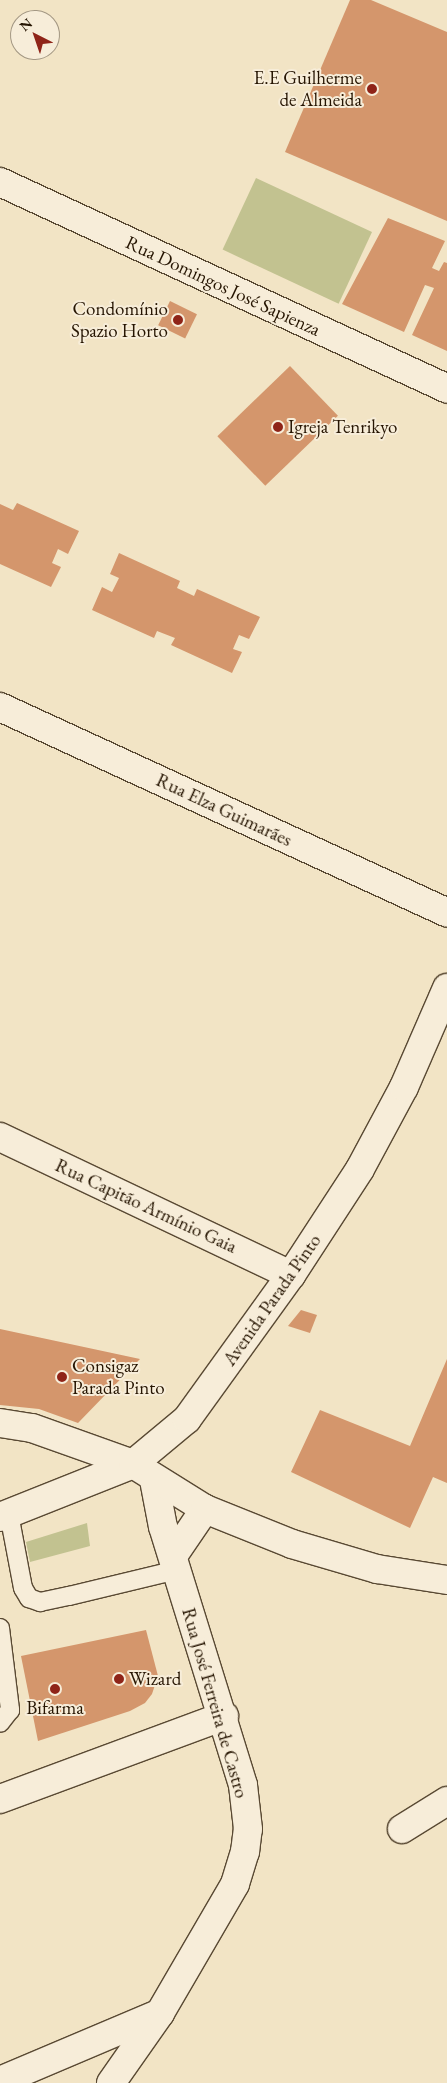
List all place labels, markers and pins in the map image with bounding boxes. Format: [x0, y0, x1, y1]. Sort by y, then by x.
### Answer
place label: E.E Guilherme de Almeida [254, 67, 362, 111]
marker: E.E Guilherme de Almeida [366, 83, 378, 95]
place label: Condomínio Spazio Horto [71, 298, 168, 342]
marker: Condomínio Spazio Horto [172, 314, 184, 326]
place label: Igreja Tenrikyo [288, 416, 397, 438]
marker: Igreja Tenrikyo [272, 421, 284, 433]
place label: Consigaz Parada Pinto [72, 1355, 165, 1399]
marker: Consigaz Parada Pinto [56, 1371, 68, 1383]
place label: Wizard [129, 1668, 181, 1690]
marker: Wizard [113, 1673, 125, 1685]
marker: Bifarma [49, 1683, 61, 1695]
place label: Bifarma [26, 1697, 84, 1719]

